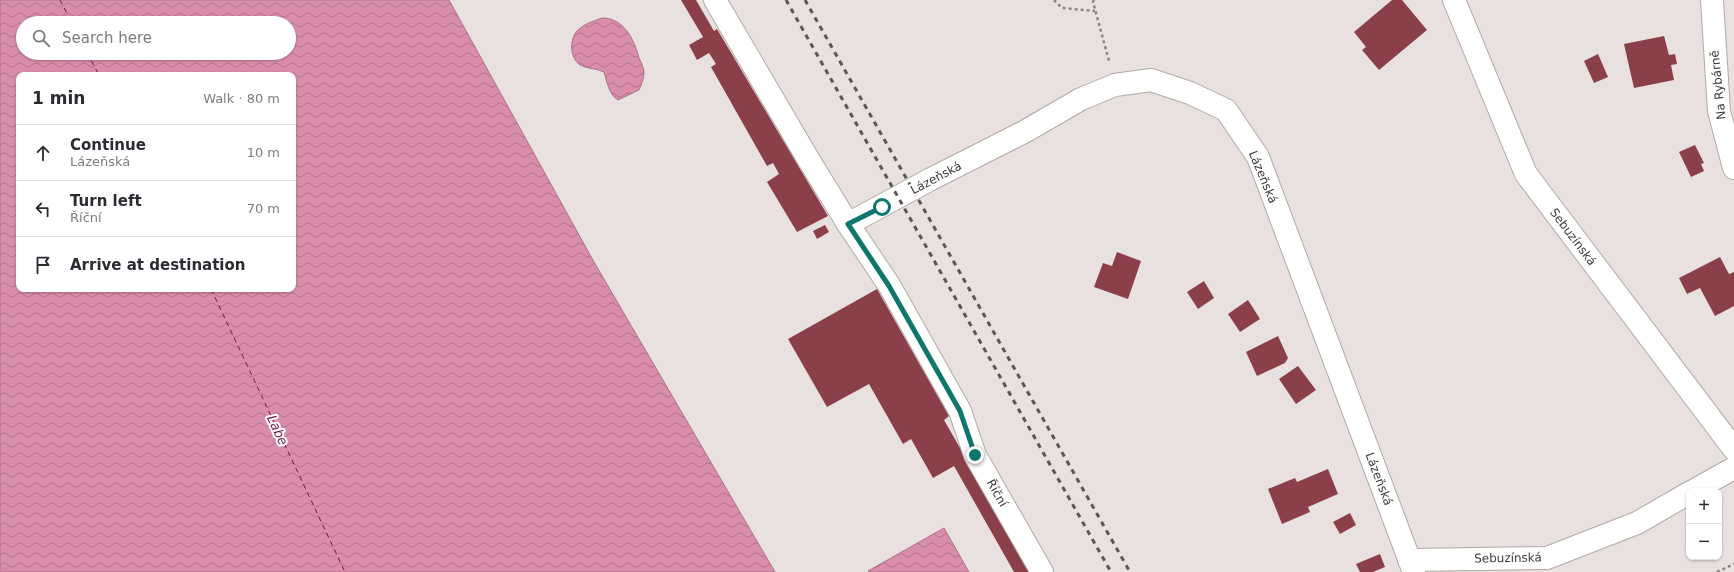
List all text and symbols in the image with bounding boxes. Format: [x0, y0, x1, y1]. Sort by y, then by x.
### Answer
search box [16, 16, 296, 60]
icon: search [30, 27, 52, 49]
text: Search here [62, 29, 152, 47]
street label: Na Rybárně [1707, 50, 1729, 120]
text: 1 min [32, 88, 85, 108]
text: Walk · 80 m [203, 91, 280, 106]
text: Continue [70, 136, 146, 154]
icon: ahead [32, 142, 54, 164]
text: 10 m [247, 145, 280, 160]
street label: Lázeňská [1246, 149, 1280, 205]
text: Lázeňská [70, 154, 130, 169]
street label: Lázeňská [908, 159, 964, 197]
text: Turn left [70, 192, 142, 210]
icon: left [32, 198, 54, 220]
route start [873, 198, 891, 216]
text: 70 m [247, 201, 280, 216]
street label: Sebuzínská [1547, 206, 1599, 268]
text: Říční [70, 210, 102, 225]
icon: arrive [32, 254, 54, 276]
text: Arrive at destination [70, 256, 245, 274]
water label: Labe [264, 413, 291, 448]
route end [966, 446, 984, 464]
street label: Lázeňská [1362, 451, 1396, 507]
street label: Říční [984, 476, 1012, 510]
map controls [1686, 488, 1722, 560]
button: + [1686, 488, 1722, 524]
button: − [1686, 524, 1722, 560]
street label: Sebuzínská [1474, 550, 1542, 566]

